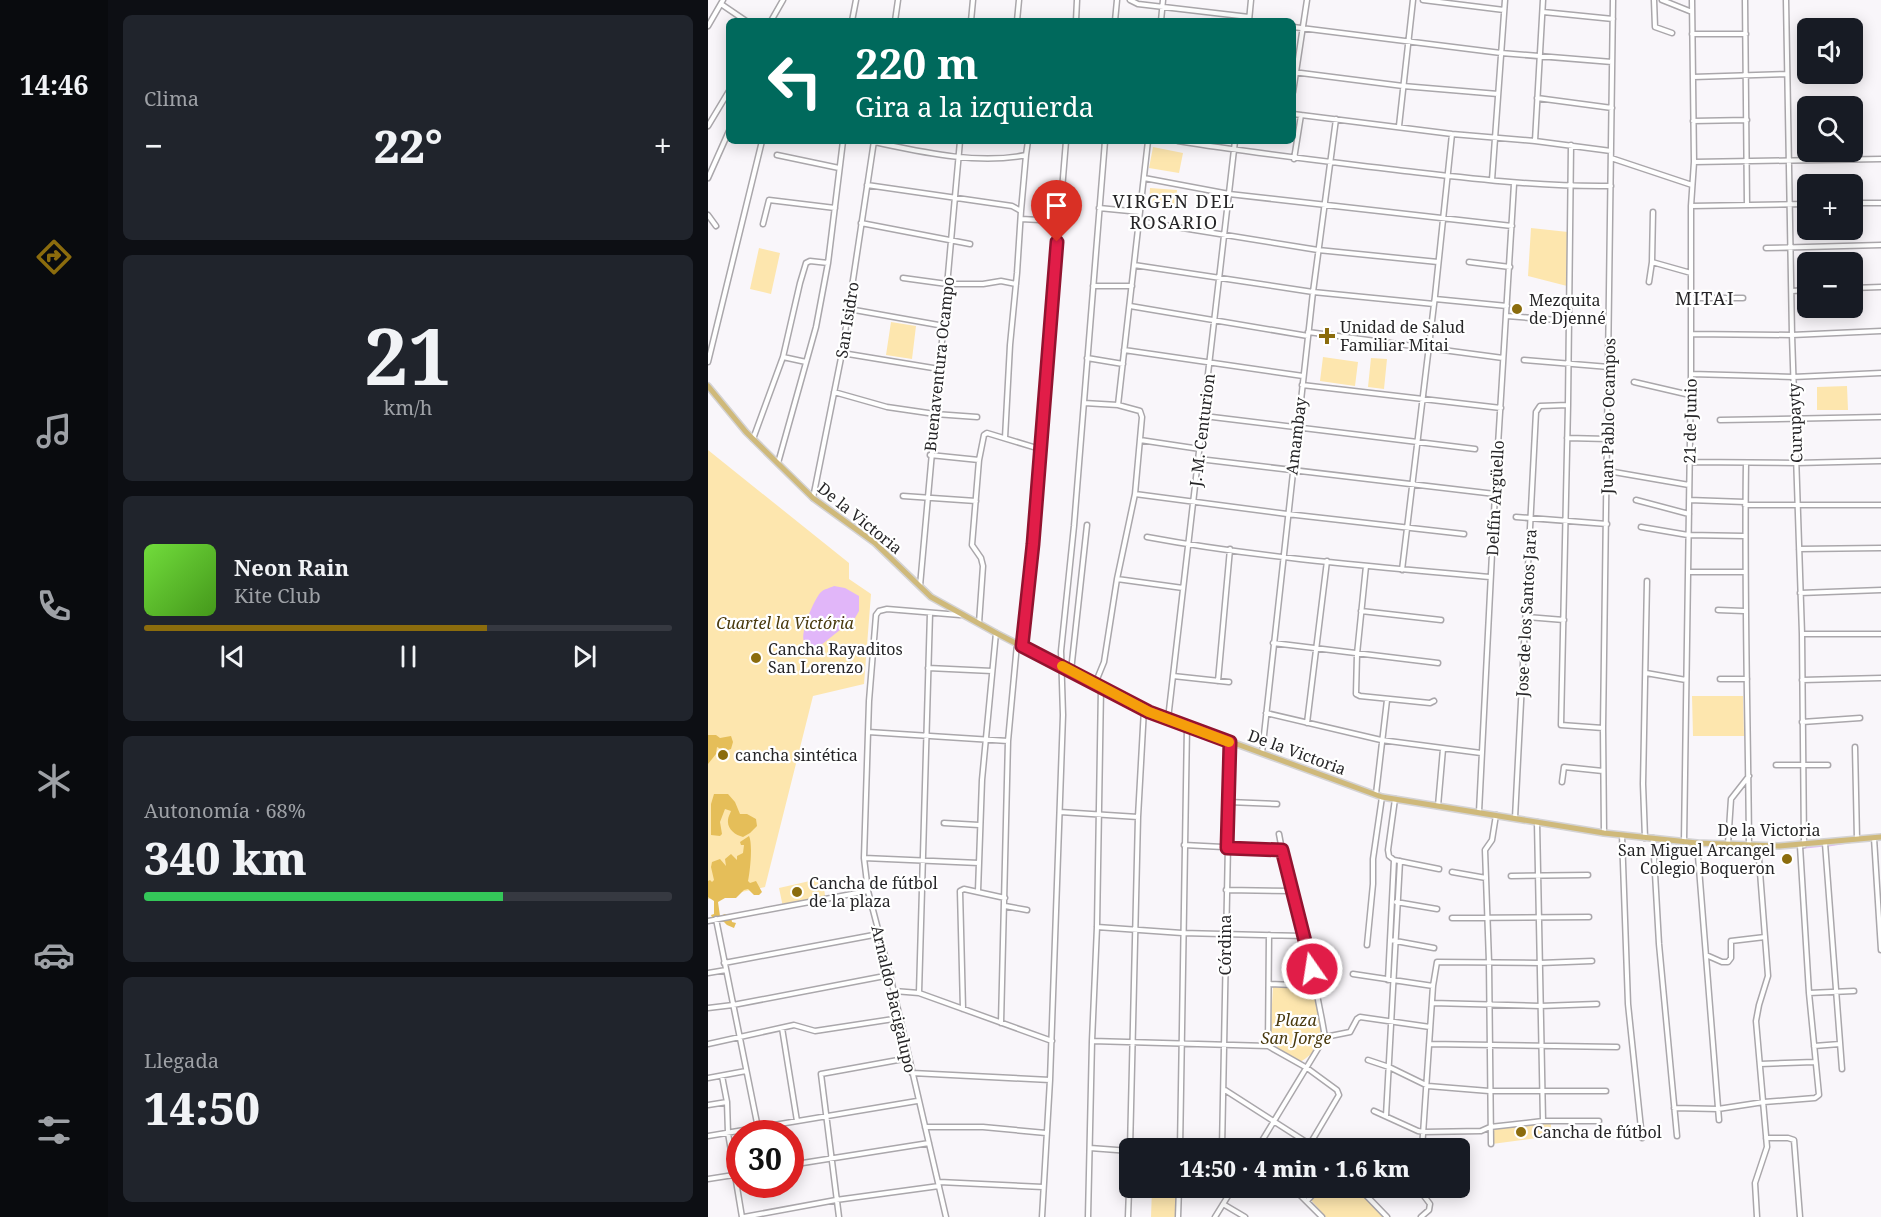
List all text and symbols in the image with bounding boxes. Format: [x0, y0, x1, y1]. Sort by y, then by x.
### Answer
map controls [1797, 18, 1863, 318]
button: sound [1797, 18, 1863, 84]
text: 220 m [855, 34, 979, 91]
icon: left [756, 42, 834, 120]
text: 14:46 [19, 66, 89, 103]
text: Clima [144, 85, 199, 112]
text: Gira a la izquierda [855, 88, 1094, 125]
button: search [1797, 96, 1863, 162]
text: 22° [374, 115, 443, 176]
text: − [144, 123, 163, 168]
text: + [654, 123, 672, 168]
button: + [1797, 174, 1863, 240]
pin [1031, 180, 1082, 242]
icon: arrive [1040, 189, 1073, 222]
district label: VIRGEN DEL ROSARIO [1112, 189, 1236, 234]
icon: directions [33, 236, 75, 278]
button: − [1797, 252, 1863, 318]
street label: Buenaventura Ocampo [919, 275, 959, 453]
street label: San Isidro [830, 280, 864, 360]
district label: MITAI [1675, 286, 1735, 310]
place label: Mezquita de Djenné [1529, 289, 1606, 329]
text: 21 [364, 302, 452, 408]
marker: Mezquita de Djenné [1510, 302, 1524, 316]
place label: Unidad de Salud Familiar Mitai [1340, 316, 1465, 356]
marker: Unidad de Salud Familiar Mitai [1318, 327, 1336, 345]
street label: Juan Pablo Ocampos [1596, 338, 1620, 495]
street label: J. M. Centurion [1184, 372, 1220, 489]
street label: 21 de Junio [1678, 378, 1702, 464]
street label: Curupayty [1783, 382, 1807, 463]
text: km/h [383, 394, 433, 421]
street label: Amambay [1280, 395, 1312, 476]
icon: music [33, 410, 75, 452]
street label: Delfín Argüello [1481, 440, 1509, 556]
street label: De la Victoria [813, 477, 907, 559]
street label: Jose de los Santos Jara [1511, 528, 1541, 699]
text: Neon Rain [234, 552, 349, 582]
text: Kite Club [234, 582, 321, 609]
icon: phone [33, 585, 75, 627]
park label: Cuartel la Victória [716, 612, 855, 634]
place label: Cancha Rayaditos San Lorenzo [768, 638, 903, 678]
icon: previous [216, 640, 249, 673]
icon: pause [392, 640, 425, 673]
icon: next [568, 640, 601, 673]
marker: Cancha Rayaditos San Lorenzo [749, 651, 763, 665]
street label: De la Victoria [1245, 724, 1349, 780]
place label: cancha sintética [735, 744, 858, 766]
marker: cancha sintética [716, 748, 730, 762]
icon: climate [33, 760, 75, 802]
text: Autonomía · 68% [144, 797, 306, 824]
street label: De la Victoria [1718, 819, 1820, 841]
text: 340 km [144, 827, 307, 888]
place label: San Miguel Arcangel Colegio Boqueron [1618, 839, 1775, 879]
marker: San Miguel Arcangel Colegio Boqueron [1780, 852, 1794, 866]
place label: Cancha de fútbol de la plaza [809, 872, 938, 912]
marker: Cancha de fútbol de la plaza [790, 885, 804, 899]
street label: Córdina [1214, 915, 1236, 975]
street label: Arnaldo Bacigalupo [866, 923, 922, 1075]
icon: car [33, 934, 75, 976]
position arrow [1280, 937, 1344, 1001]
park label: Plaza San Jorge [1261, 1009, 1331, 1049]
text: Llegada [144, 1047, 219, 1074]
text: 14:50 [144, 1077, 260, 1138]
icon: filters [33, 1109, 75, 1151]
speed limit sign: 30 [726, 1120, 804, 1198]
place label: Cancha de fútbol [1533, 1121, 1662, 1143]
marker: Cancha de fútbol [1514, 1125, 1528, 1139]
text: 14:50 · 4 min · 1.6 km [1179, 1153, 1410, 1183]

